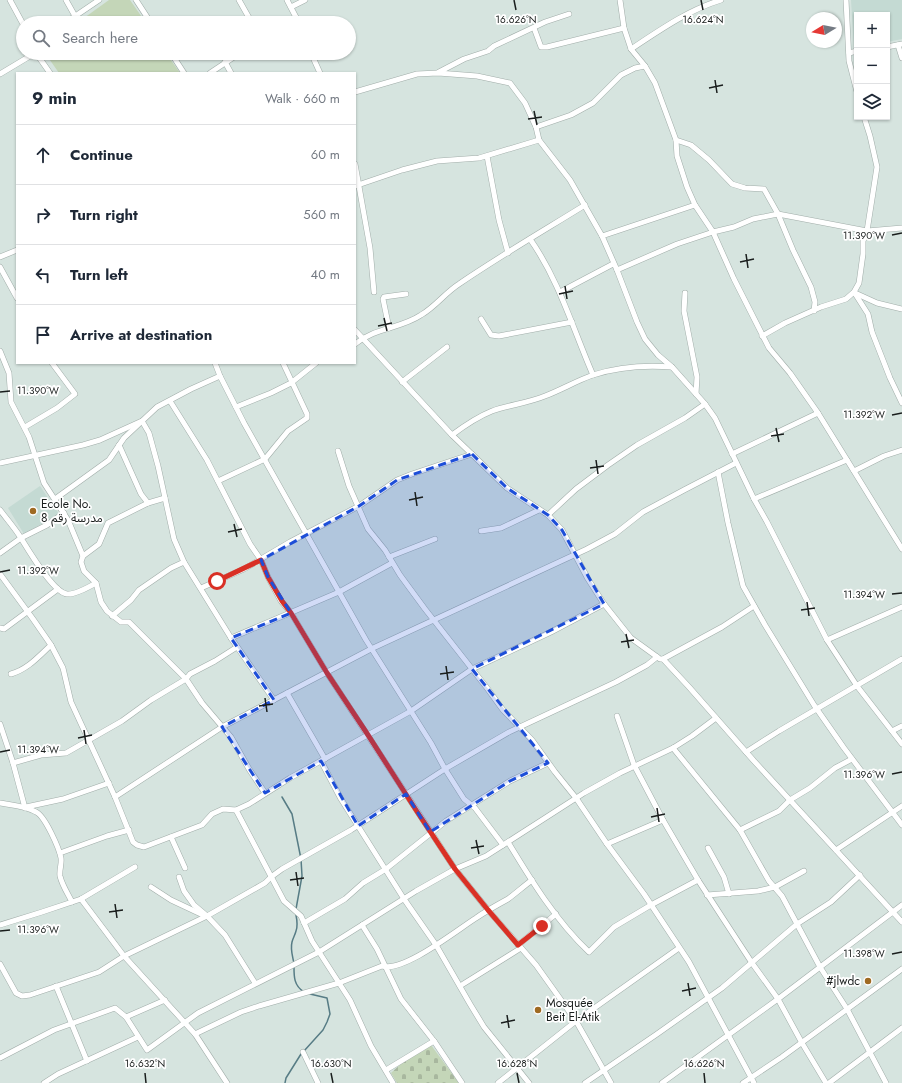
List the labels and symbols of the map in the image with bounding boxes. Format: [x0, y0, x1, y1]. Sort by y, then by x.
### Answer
text: 16.626°N [496, 12, 537, 27]
text: 16.624°N [682, 12, 724, 27]
north arrow [806, 12, 842, 48]
text: 11.390°W [843, 228, 885, 243]
text: 11.390°W [17, 383, 59, 398]
text: 11.392°W [843, 407, 885, 422]
place label: Ecole No. 8 مدرسة رقم [41, 495, 103, 527]
marker: Ecole No. 8 مدرسة رقم [28, 506, 38, 516]
text: 11.392°W [17, 563, 59, 578]
route start [208, 572, 226, 590]
text: 11.394°W [843, 587, 885, 602]
text: 11.394°W [17, 742, 59, 757]
text: 11.396°W [843, 767, 885, 782]
route end [533, 917, 551, 935]
text: 11.396°W [17, 922, 59, 937]
text: 11.398°W [843, 946, 885, 961]
place label: #jlwdc [826, 972, 860, 990]
marker: #jlwdc [863, 976, 873, 986]
place label: Mosquée Beit El-Atik [546, 994, 600, 1026]
marker: Mosquée Beit El-Atik [533, 1005, 543, 1015]
text: 16.632°N [125, 1056, 165, 1071]
text: 16.630°N [310, 1056, 352, 1071]
text: 16.628°N [497, 1056, 537, 1071]
text: 16.626°N [684, 1056, 725, 1071]

